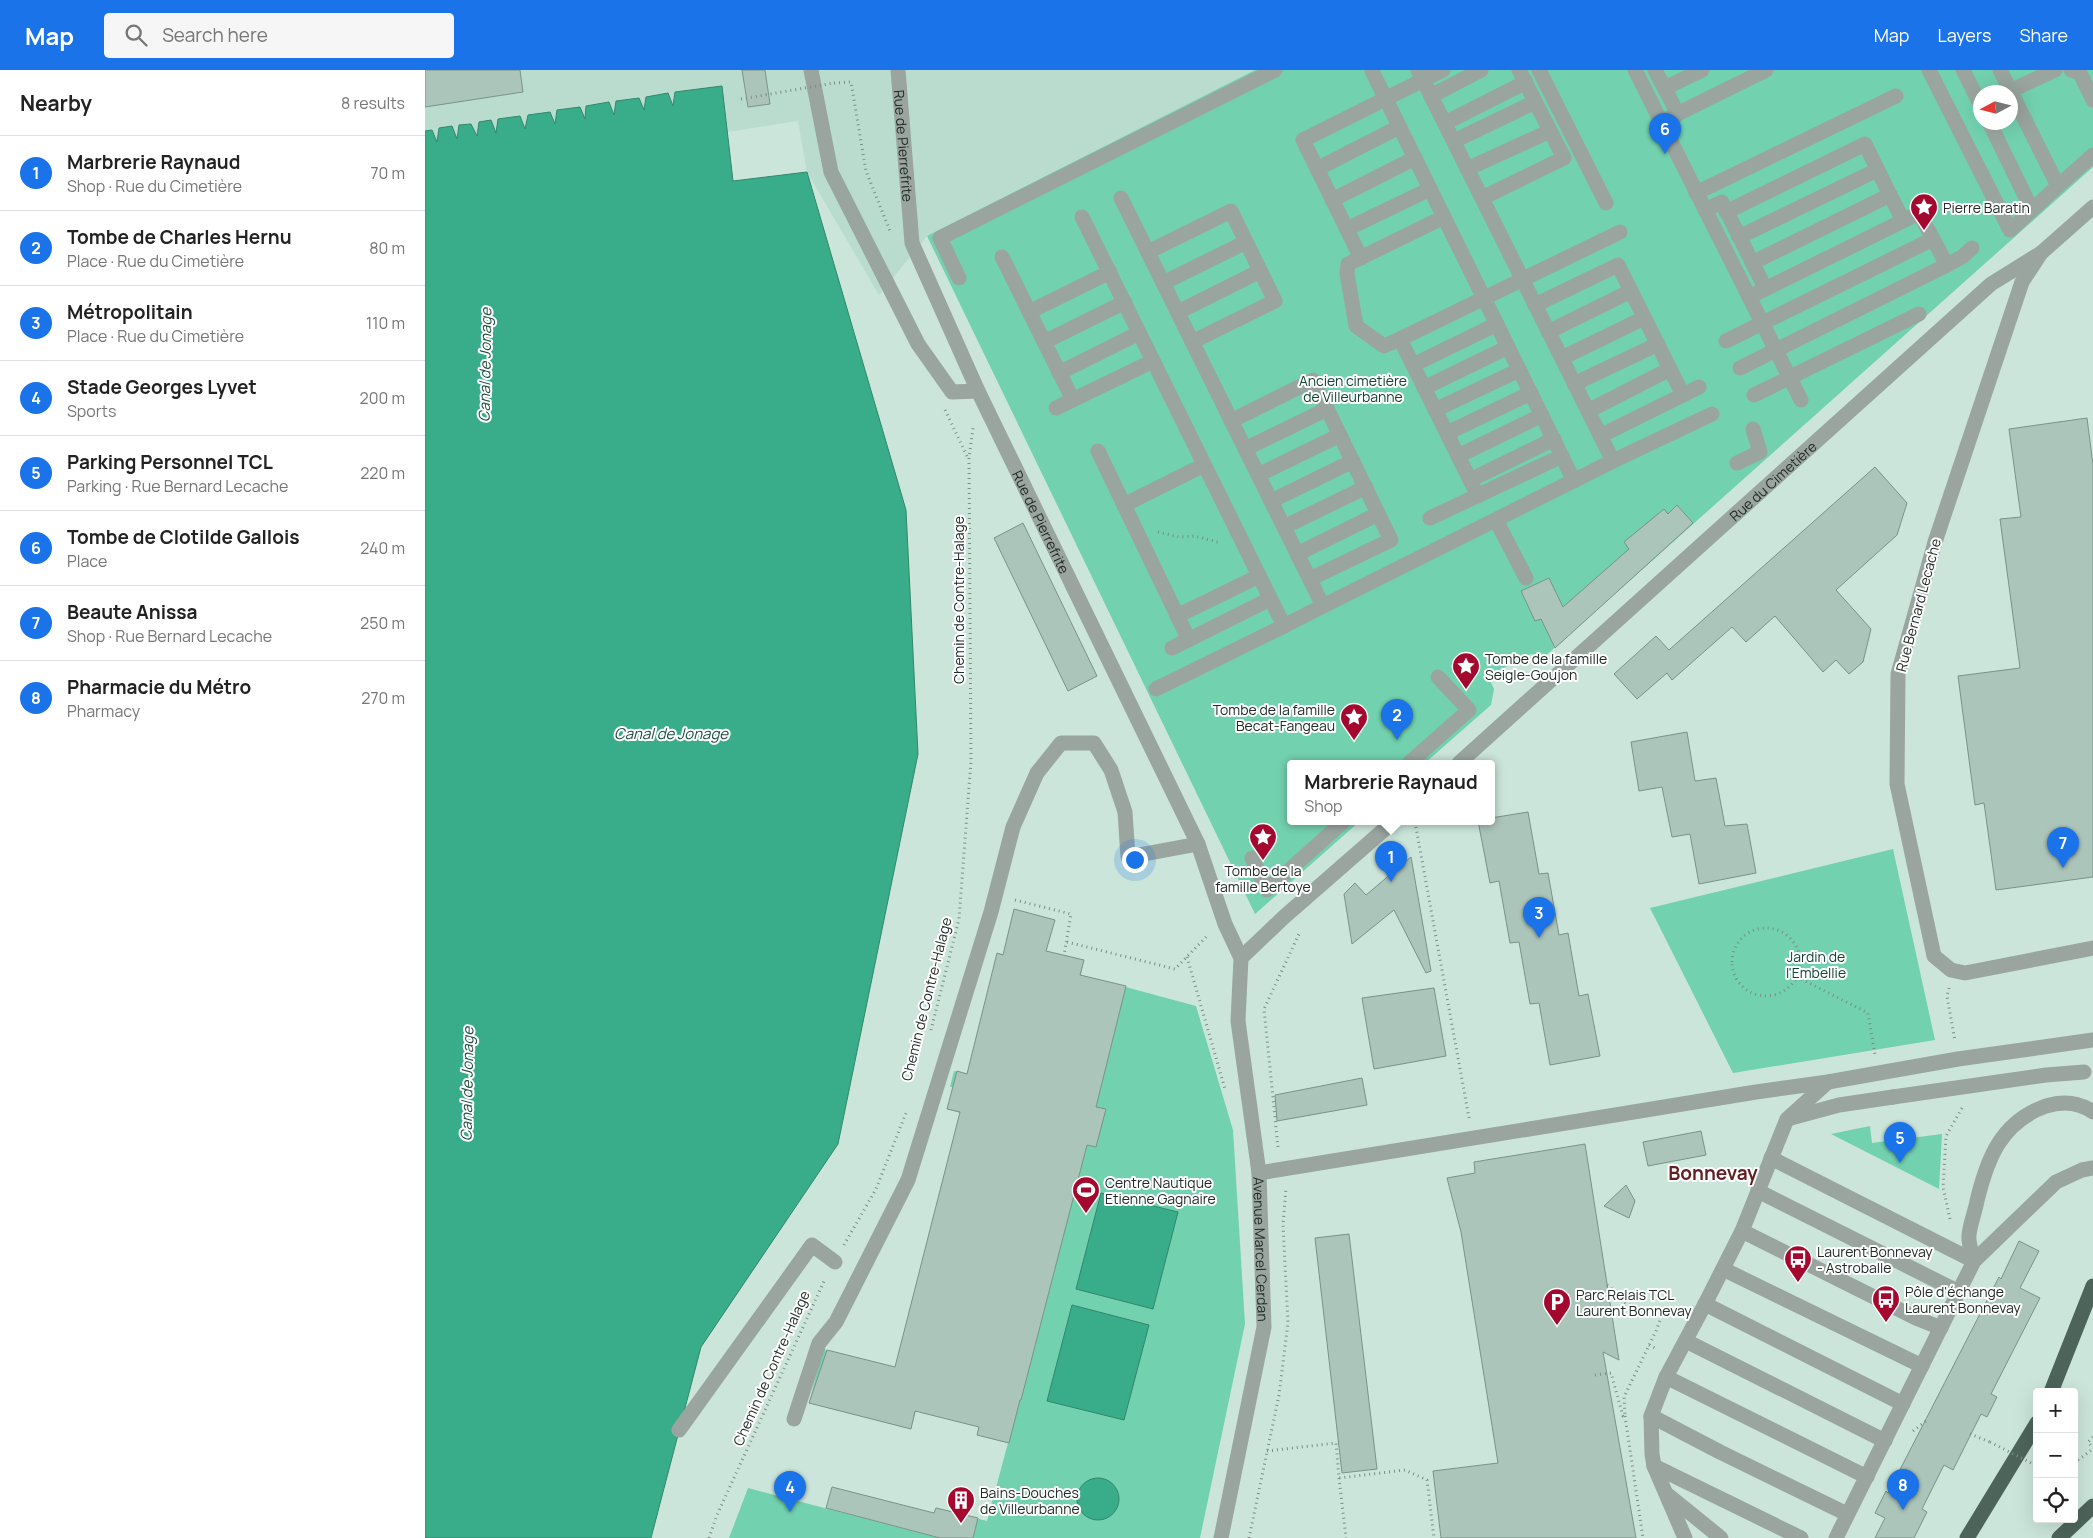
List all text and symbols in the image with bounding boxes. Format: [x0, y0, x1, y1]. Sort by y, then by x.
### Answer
search box [104, 13, 454, 58]
text: Map [25, 19, 74, 52]
icon: search [122, 21, 150, 49]
text: Search here [162, 22, 268, 48]
text: Map [1874, 23, 1909, 47]
text: Layers [1937, 23, 1991, 47]
text: Share [2019, 23, 2068, 47]
north arrow [1973, 85, 2018, 130]
text: Nearby [20, 89, 92, 117]
street label: Rue de Pierrefrite [890, 89, 918, 203]
text: 8 results [341, 92, 405, 114]
pin: 6 [1649, 113, 1681, 154]
text: Marbrerie Raynaud [67, 149, 240, 175]
text: 1 [32, 162, 40, 184]
text: 70 m [370, 162, 405, 184]
text: Shop · Rue du Cimetière [67, 175, 242, 197]
place icon: Pierre Baratin [1909, 192, 1939, 231]
place label: Pierre Baratin [1943, 198, 2030, 217]
text: Tombe de Charles Hernu [67, 224, 292, 250]
text: 2 [31, 237, 41, 259]
text: 80 m [369, 237, 405, 259]
text: Place · Rue du Cimetière [67, 250, 244, 272]
text: Métropolitain [67, 299, 193, 325]
water label: Canal de Jonage [474, 307, 497, 422]
text: 3 [31, 312, 41, 334]
text: 110 m [366, 312, 405, 334]
text: Place · Rue du Cimetière [67, 325, 244, 347]
park label: Ancien cimetière de Villeurbanne [1299, 371, 1407, 406]
text: Stade Georges Lyvet [67, 374, 257, 400]
text: 4 [31, 387, 41, 409]
text: 200 m [360, 387, 405, 409]
text: Sports [67, 400, 116, 422]
street label: Rue du Cimetière [1725, 436, 1820, 525]
text: Parking Personnel TCL [67, 449, 273, 475]
text: 5 [31, 462, 41, 484]
text: 220 m [360, 462, 405, 484]
street label: Rue de Pierrefrite [1008, 467, 1075, 576]
text: Parking · Rue Bernard Lecache [67, 475, 288, 497]
street label: Chemin de Contre-Halage [949, 516, 968, 684]
text: Tombe de Clotilde Gallois [67, 524, 300, 550]
street label: Rue Bernard Lecache [1891, 536, 1945, 674]
text: 6 [31, 537, 41, 559]
text: 240 m [360, 537, 405, 559]
text: Place [67, 550, 107, 572]
text: Beaute Anissa [67, 599, 197, 625]
text: 7 [32, 612, 40, 634]
text: 250 m [360, 612, 405, 634]
text: Shop · Rue Bernard Lecache [67, 625, 272, 647]
place label: Tombe de la famille Seigle-Goujon [1485, 649, 1607, 684]
place icon: Tombe de la famille Seigle-Goujon [1451, 651, 1481, 690]
text: Pharmacie du Métro [67, 674, 251, 700]
text: 8 [31, 687, 41, 709]
text: 270 m [361, 687, 405, 709]
pin: 2 [1381, 699, 1413, 740]
text: Pharmacy [67, 700, 140, 722]
place label: Tombe de la famille Becat-Fangeau [1213, 700, 1335, 735]
place icon: Tombe de la famille Becat-Fangeau [1339, 702, 1369, 741]
water label: Canal de Jonage [614, 723, 729, 744]
popup [1287, 760, 1495, 825]
text: Marbrerie Raynaud [1304, 769, 1478, 795]
text: Shop [1304, 795, 1343, 817]
place icon: Tombe de la famille Bertoye [1248, 822, 1278, 861]
pin: 7 [2047, 827, 2079, 868]
pin: 1 [1375, 841, 1407, 882]
your location [1122, 847, 1148, 873]
place label: Tombe de la famille Bertoye [1215, 861, 1311, 896]
pin: 3 [1523, 897, 1555, 938]
street label: Chemin de Contre-Halage [896, 915, 956, 1083]
park label: Jardin de l'Embellie [1786, 947, 1846, 982]
water label: Canal de Jonage [456, 1026, 479, 1141]
pin: 5 [1884, 1122, 1916, 1163]
district label: Bonnevay [1668, 1160, 1758, 1186]
place label: Centre Nautique Etienne Gagnaire [1105, 1173, 1216, 1208]
sports icon: Centre Nautique Etienne Gagnaire [1071, 1175, 1101, 1214]
street label: Avenue Marcel Cerdan [1250, 1177, 1273, 1322]
place label: Laurent Bonnevay - Astroballe [1817, 1242, 1933, 1277]
bus stop icon: Laurent Bonnevay - Astroballe [1783, 1244, 1813, 1283]
place label: Pôle d'échange Laurent Bonnevay [1905, 1282, 2021, 1317]
bus stop icon: Pôle d'échange Laurent Bonnevay [1871, 1284, 1901, 1323]
place label: Parc Relais TCL Laurent Bonnevay [1576, 1285, 1692, 1320]
street label: Chemin de Contre-Halage [728, 1287, 814, 1449]
parking icon: Parc Relais TCL Laurent Bonnevay [1542, 1287, 1572, 1326]
map controls [2033, 1388, 2078, 1523]
button: + [2033, 1388, 2078, 1433]
button: − [2033, 1433, 2078, 1478]
pin: 8 [1887, 1469, 1919, 1510]
pin: 4 [774, 1471, 806, 1512]
button: locate [2033, 1478, 2078, 1523]
place label: Bains-Douches de Villeurbanne [980, 1483, 1080, 1518]
building icon: Bains-Douches de Villeurbanne [946, 1485, 976, 1524]

